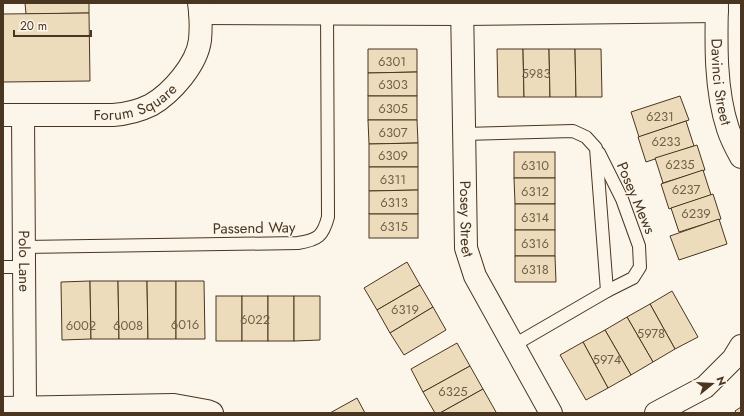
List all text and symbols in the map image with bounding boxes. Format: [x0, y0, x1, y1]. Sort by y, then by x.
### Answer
scale bar [14, 12, 91, 38]
text: 20 m [20, 17, 47, 35]
street label: Davinci Street [705, 38, 737, 128]
house number: 6301 [378, 52, 406, 71]
house number: 5983 [521, 64, 551, 83]
house number: 6303 [378, 75, 408, 94]
street label: Forum Square [93, 78, 182, 126]
house number: 6305 [378, 99, 408, 118]
house number: 6231 [646, 107, 674, 126]
house number: 6307 [378, 123, 408, 142]
house number: 6233 [651, 132, 681, 151]
house number: 6309 [378, 146, 408, 165]
house number: 6235 [665, 155, 695, 174]
house number: 6310 [521, 156, 549, 175]
street label: Posey Mews [611, 158, 661, 238]
house number: 6311 [380, 170, 406, 189]
house number: 6237 [672, 180, 700, 199]
street label: Posey Street [454, 181, 479, 261]
house number: 6312 [521, 182, 549, 201]
house number: 6313 [380, 193, 408, 212]
house number: 6239 [681, 204, 711, 223]
house number: 6314 [521, 208, 549, 227]
street label: Passend Way [212, 216, 296, 240]
house number: 6315 [380, 217, 408, 236]
street label: Polo Lane [13, 230, 35, 292]
house number: 6316 [521, 234, 549, 253]
house number: 6318 [521, 260, 549, 279]
house number: 6319 [391, 300, 419, 319]
house number: 6022 [240, 310, 270, 329]
house number: 6016 [171, 315, 199, 334]
house number: 6002 [66, 316, 96, 335]
house number: 6008 [113, 316, 143, 335]
house number: 5978 [637, 324, 665, 343]
house number: 5974 [593, 350, 622, 369]
north arrow [692, 364, 732, 404]
text: N [713, 374, 730, 388]
house number: 6325 [438, 382, 468, 401]

